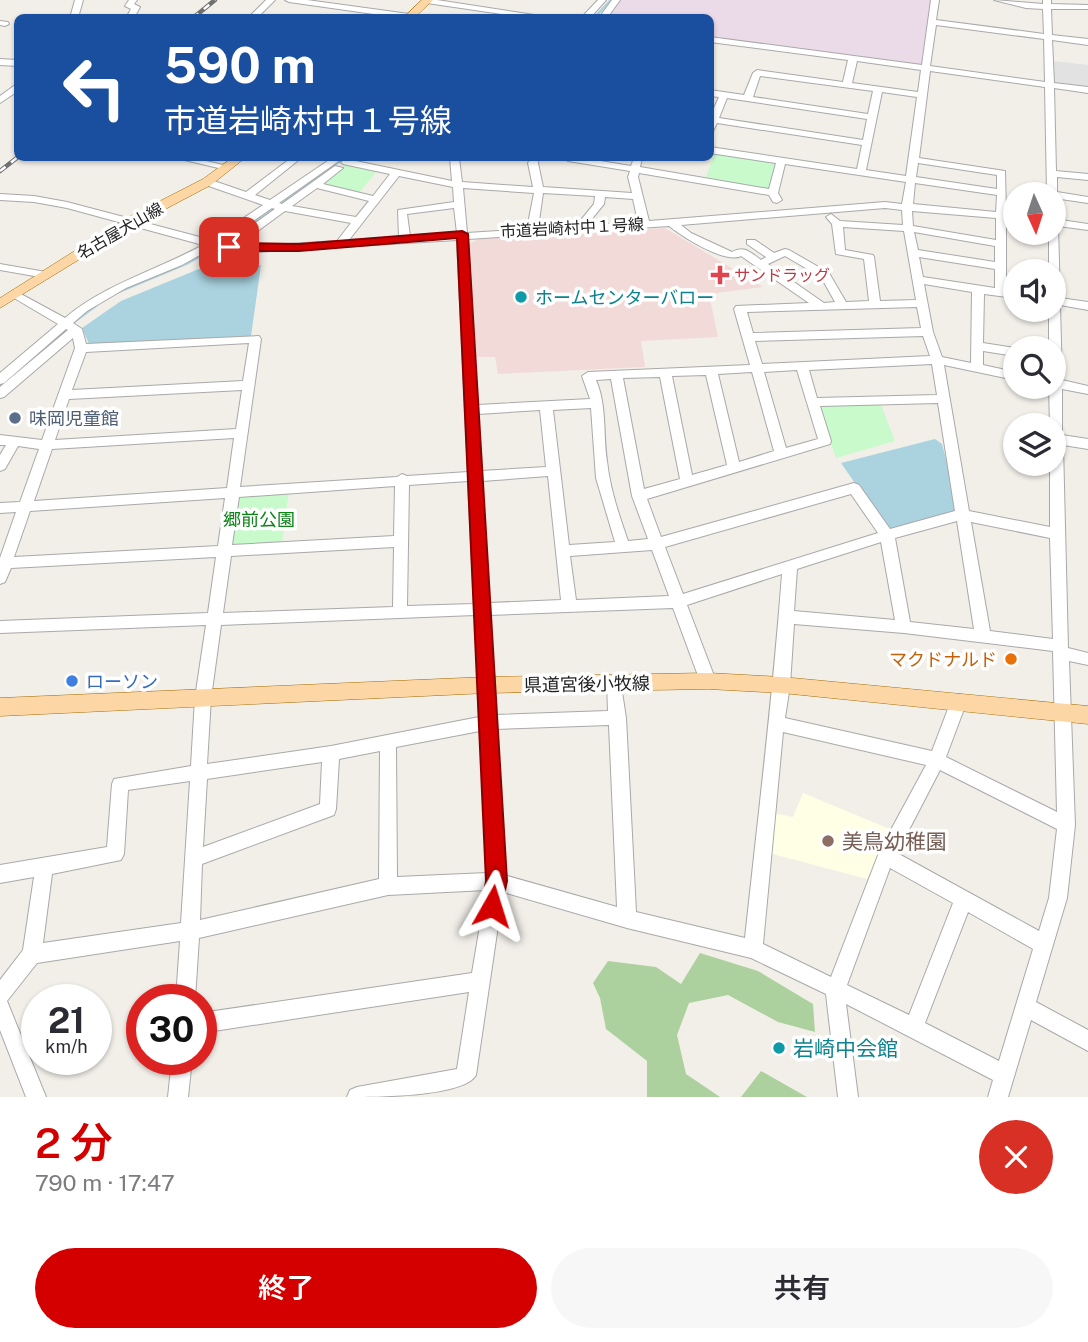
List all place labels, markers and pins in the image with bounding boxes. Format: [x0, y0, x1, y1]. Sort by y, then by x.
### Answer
pin [199, 217, 259, 277]
place label: サンドラッグ [734, 266, 830, 285]
marker: サンドラッグ [712, 267, 728, 283]
place label: ホームセンターバロー [535, 287, 714, 308]
marker: ホームセンターバロー [513, 289, 529, 305]
place label: 味岡児童館 [29, 408, 119, 429]
marker: 味岡児童館 [7, 410, 23, 426]
place label: マクドナルド [889, 649, 997, 670]
marker: マクドナルド [1003, 651, 1019, 667]
place label: ローソン [86, 671, 158, 692]
marker: ローソン [64, 673, 80, 689]
place label: 美鳥幼稚園 [842, 829, 947, 854]
marker: 美鳥幼稚園 [820, 833, 836, 849]
place label: 岩崎中会館 [793, 1036, 898, 1061]
marker: 岩崎中会館 [771, 1040, 787, 1056]

